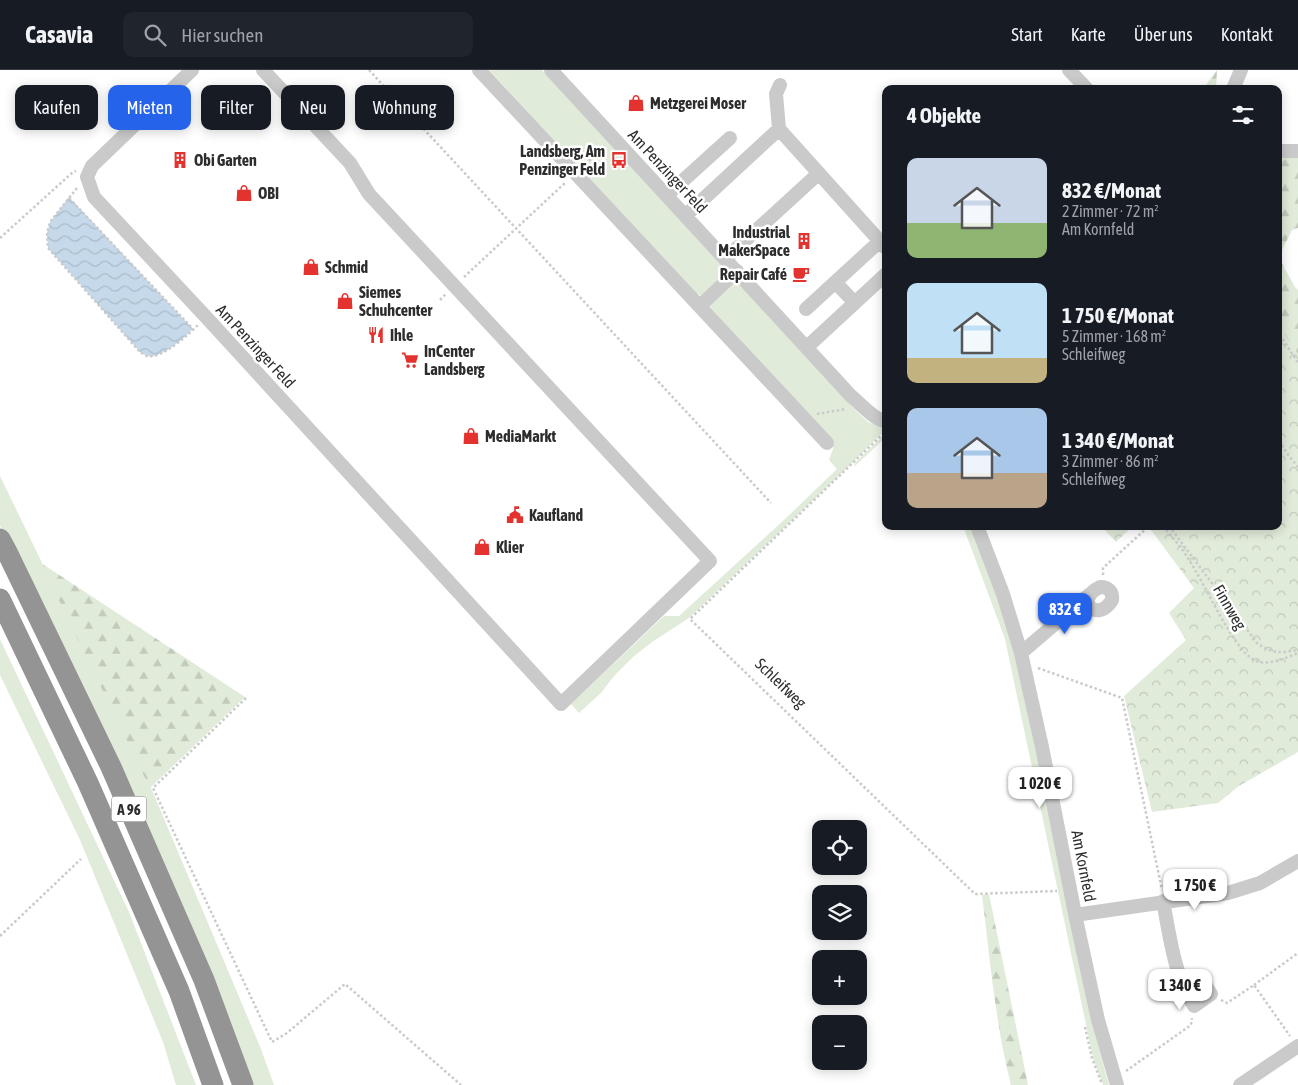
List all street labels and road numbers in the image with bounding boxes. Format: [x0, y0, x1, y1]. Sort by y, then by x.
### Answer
street label: Am Penzinger Feld [624, 126, 711, 217]
street label: Am Penzinger Feld [212, 301, 299, 392]
street label: Finnweg [1209, 581, 1250, 633]
street label: Schleifweg [751, 655, 810, 712]
road number: A 96 [112, 796, 146, 822]
street label: Am Kornfeld [1068, 829, 1100, 903]

